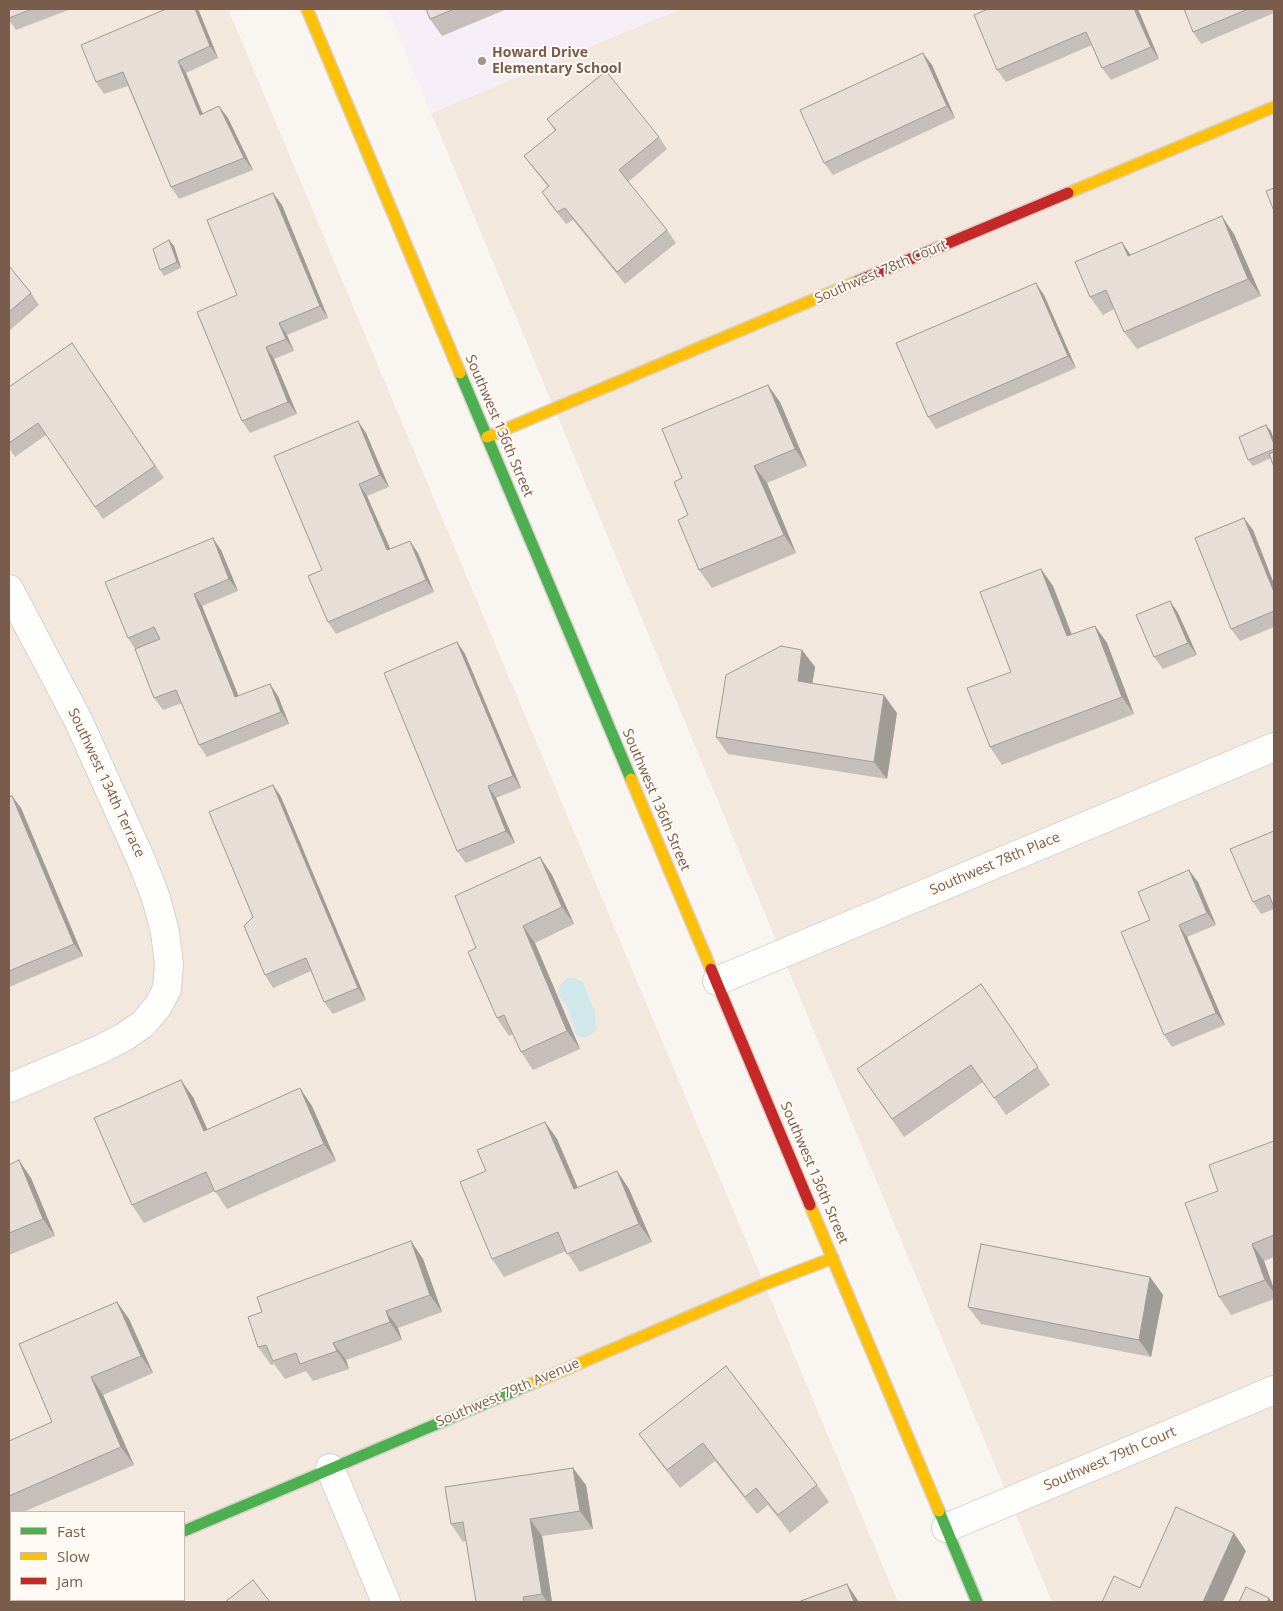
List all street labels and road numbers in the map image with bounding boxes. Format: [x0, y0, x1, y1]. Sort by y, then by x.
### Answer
street label: Southwest 78th Court [812, 237, 950, 307]
street label: Southwest 136th Street [461, 352, 537, 500]
street label: Southwest 134th Terrace [64, 706, 148, 860]
street label: Southwest 136th Street [618, 726, 694, 874]
street label: Southwest 78th Place [927, 829, 1063, 899]
street label: Southwest 136th Street [776, 1099, 852, 1247]
street label: Southwest 79th Avenue [434, 1355, 582, 1431]
street label: Southwest 79th Court [1041, 1424, 1179, 1494]

